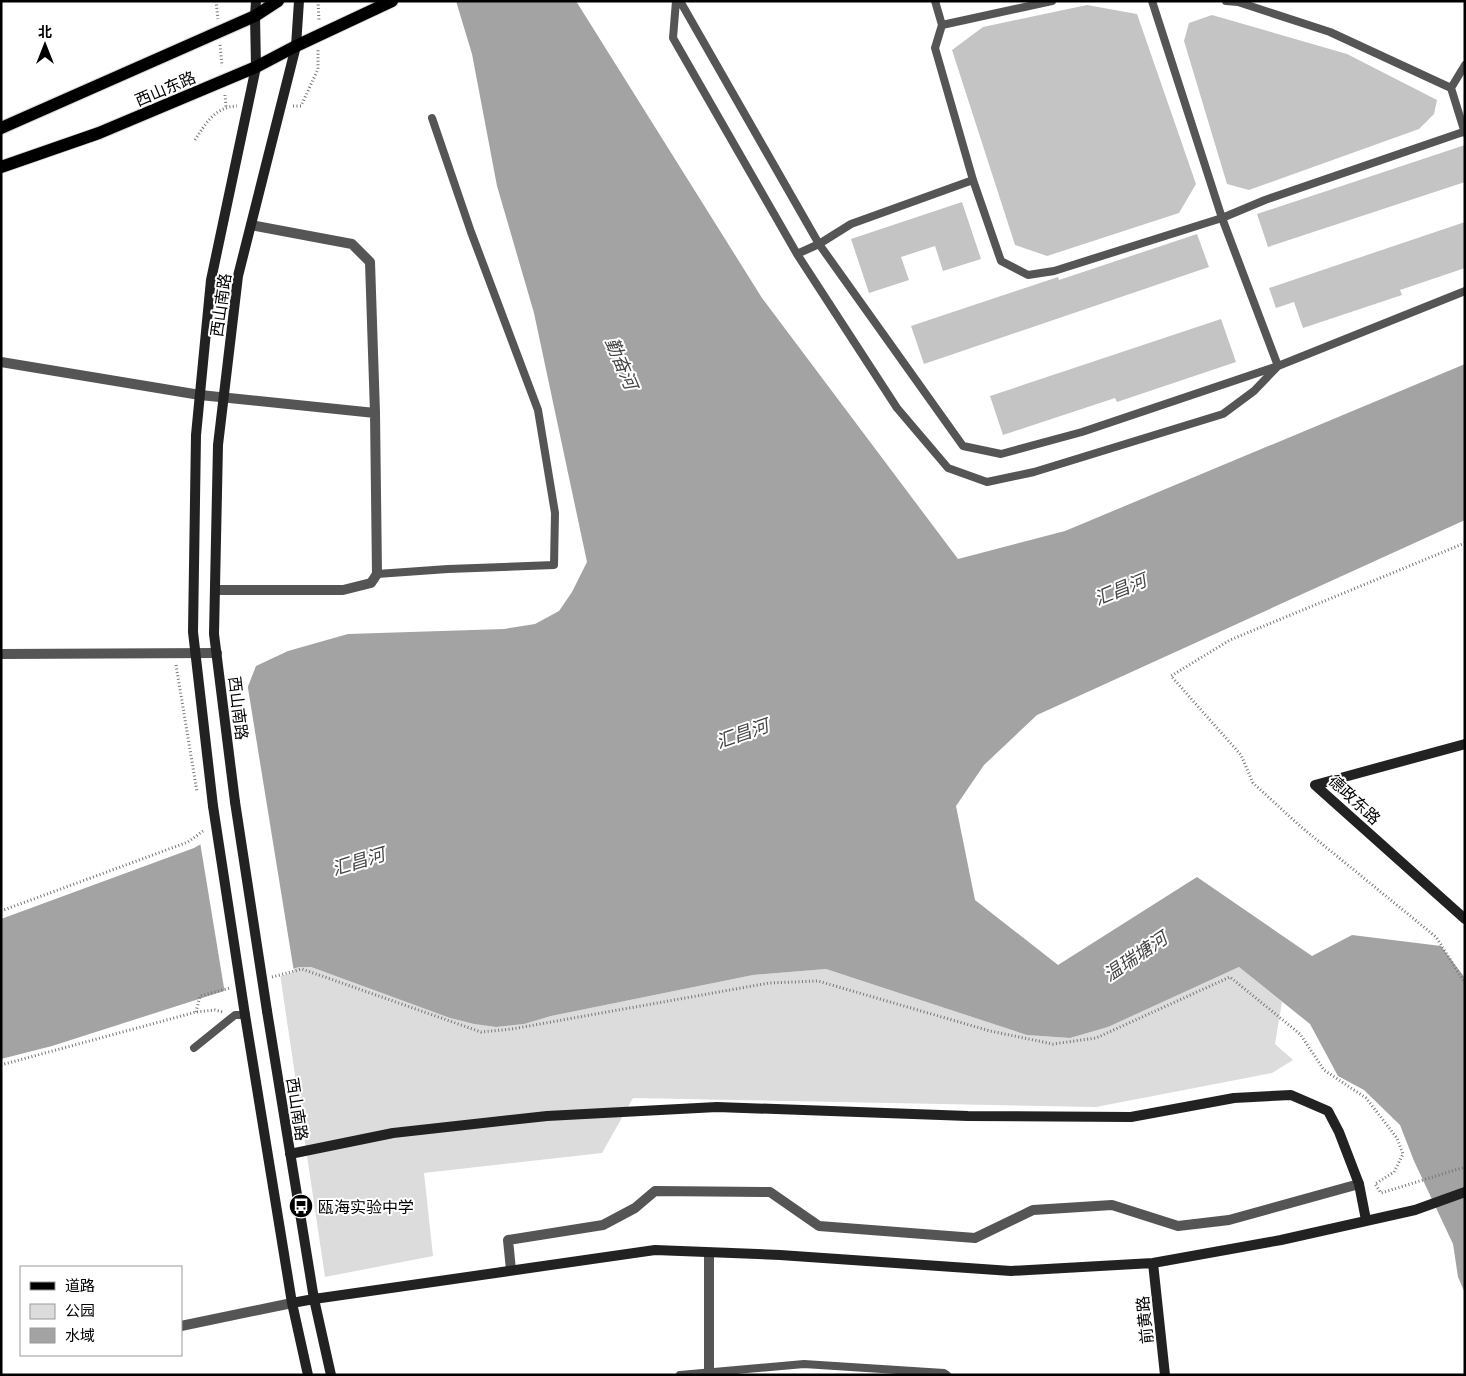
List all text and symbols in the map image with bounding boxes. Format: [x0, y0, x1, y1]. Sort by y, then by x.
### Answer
north arrow [20, 20, 70, 70]
text: 北 [38, 23, 52, 40]
street label: 西山东路 [132, 67, 198, 109]
street label: 西山南路 [206, 272, 234, 338]
water label: 勤奋河 [601, 334, 644, 395]
water label: 汇昌河 [1091, 568, 1152, 609]
street label: 西山南路 [226, 675, 252, 741]
water label: 汇昌河 [713, 713, 774, 752]
street label: 德政东路 [1325, 770, 1385, 828]
water label: 汇昌河 [329, 842, 390, 879]
water label: 温瑞塘河 [1099, 925, 1173, 985]
street label: 西山南路 [284, 1076, 312, 1142]
bus stop icon: 瓯海实验中学 [288, 1193, 314, 1219]
place label: 瓯海实验中学 [318, 1197, 414, 1216]
legend [20, 1266, 182, 1356]
text: 道路 [65, 1276, 95, 1294]
street label: 前黄路 [1132, 1295, 1156, 1345]
text: 公园 [65, 1301, 95, 1319]
text: 水域 [65, 1326, 95, 1344]

